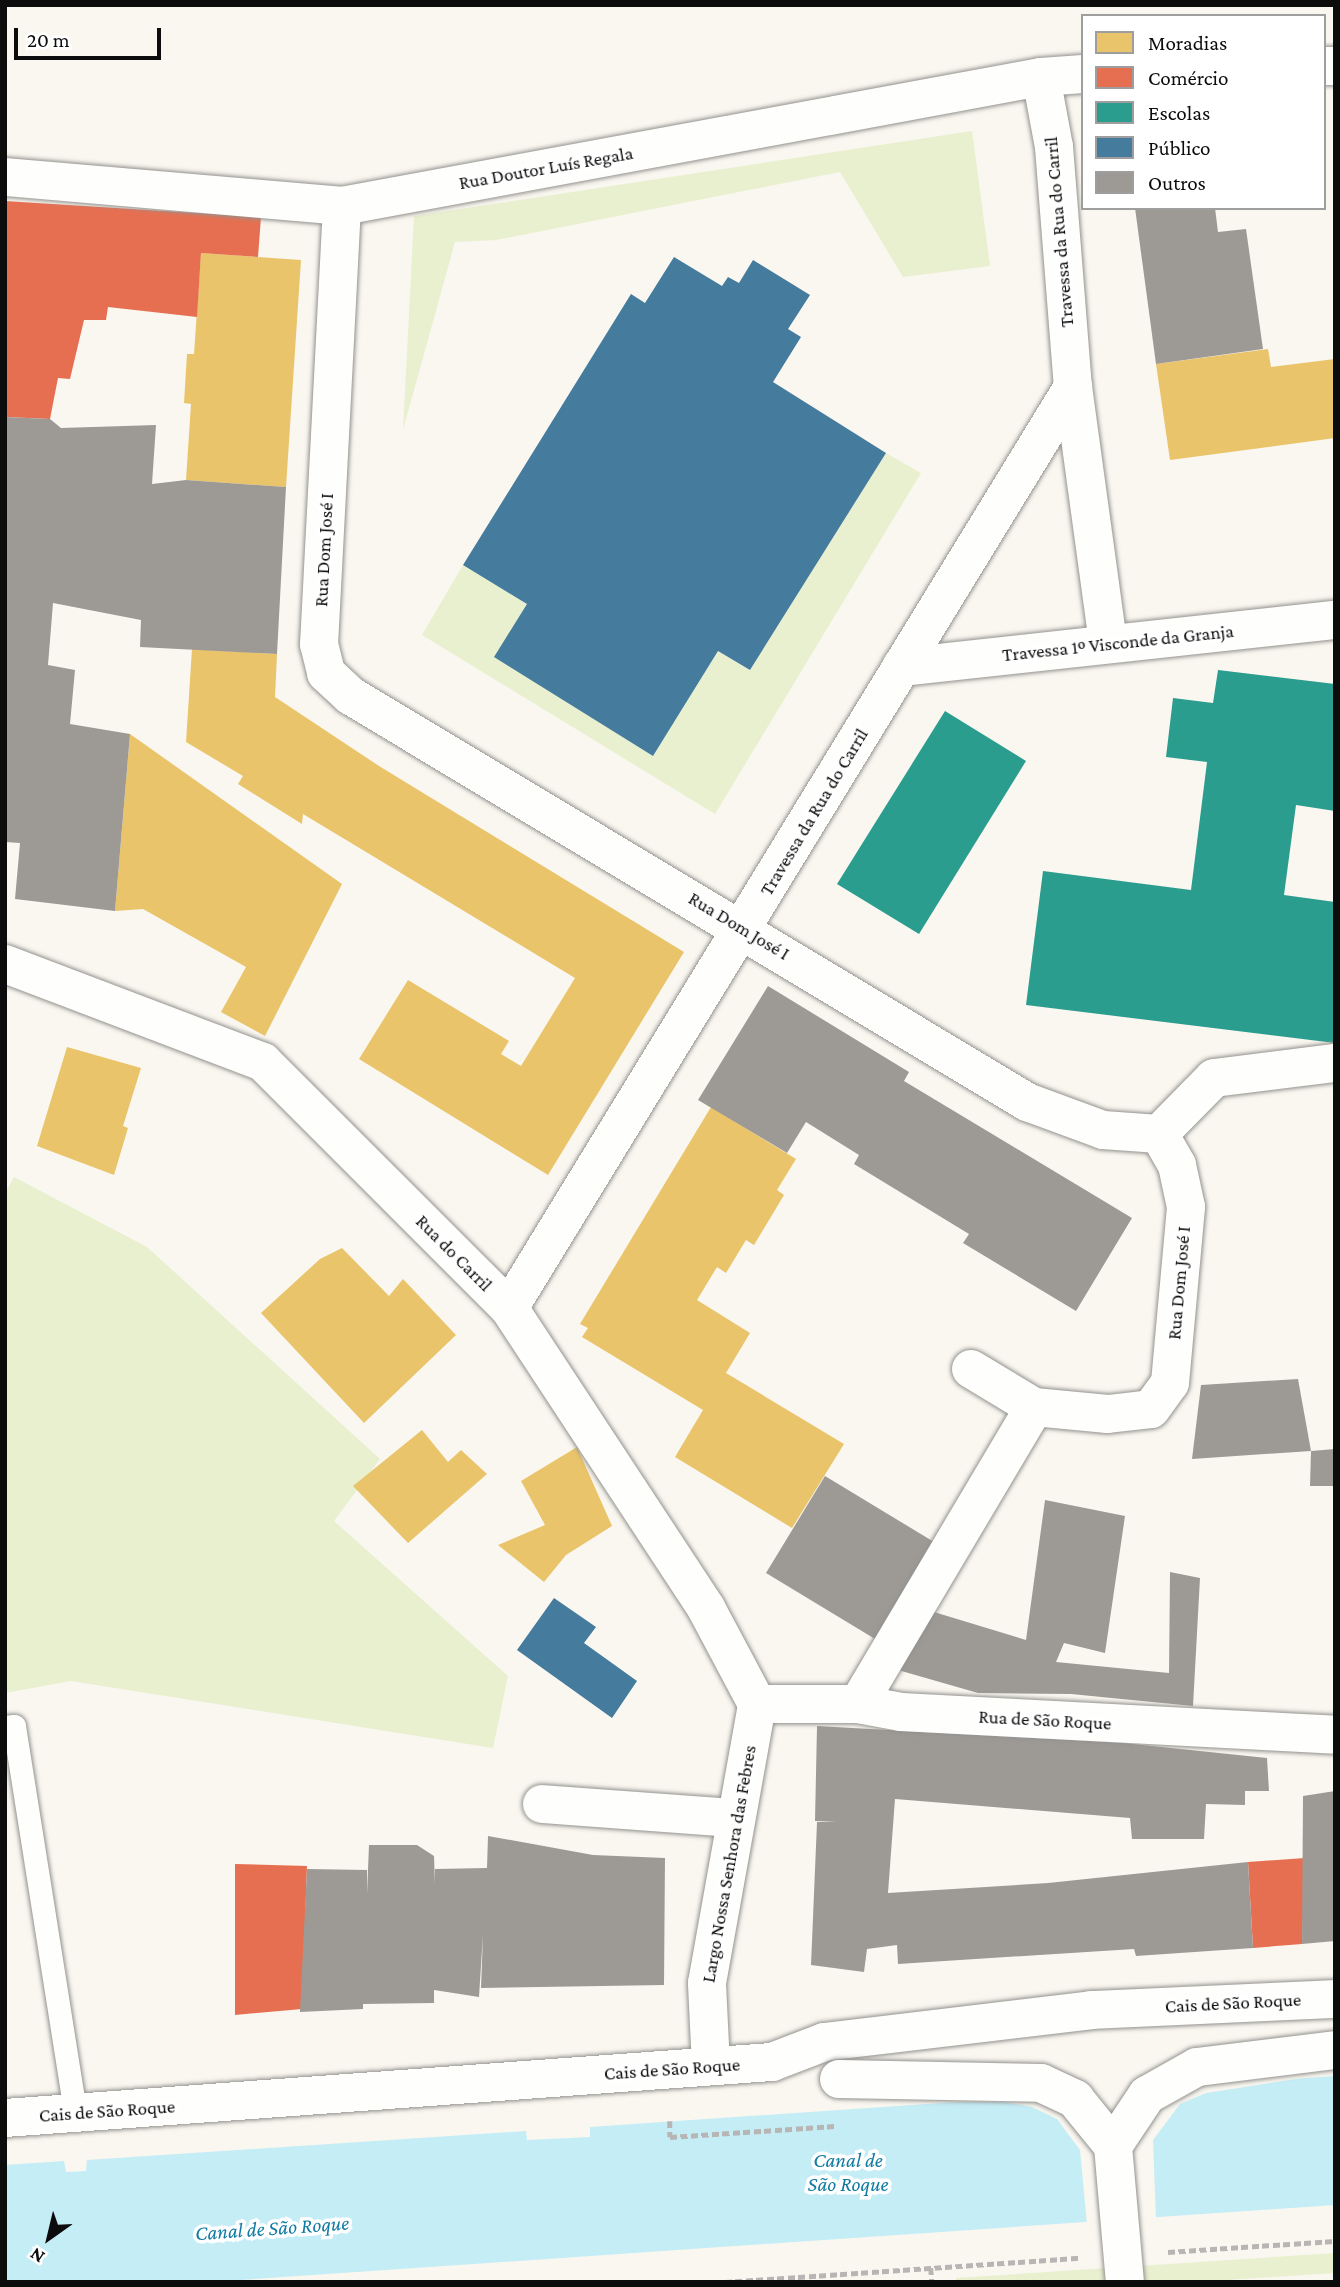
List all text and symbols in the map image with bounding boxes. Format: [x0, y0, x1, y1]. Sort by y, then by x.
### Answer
scale bar [18, 14, 164, 58]
legend [1081, 14, 1326, 210]
text: 20 m [27, 28, 70, 52]
text: Moradias [1148, 31, 1227, 55]
text: Comércio [1148, 66, 1228, 90]
text: Escolas [1148, 101, 1210, 125]
street label: Travessa da Rua do Carril [1039, 136, 1079, 328]
text: Público [1148, 136, 1211, 160]
street label: Rua Doutor Luís Regala [457, 141, 635, 195]
text: Outros [1148, 171, 1206, 195]
street label: Rua Dom José I [310, 493, 338, 607]
street label: Travessa 1º Visconde da Granja [1001, 619, 1235, 667]
street label: Travessa da Rua do Carril [755, 724, 873, 900]
street label: Rua Dom José I [684, 887, 794, 965]
street label: Rua do Carril [411, 1210, 497, 1296]
street label: Rua Dom José I [1163, 1225, 1195, 1341]
street label: Rua de São Roque [978, 1705, 1112, 1735]
street label: Largo Nossa Senhora das Febres [697, 1744, 761, 1984]
street label: Cais de São Roque [1164, 1988, 1302, 2018]
street label: Cais de São Roque [603, 2053, 741, 2085]
street label: Cais de São Roque [38, 2095, 176, 2127]
water label: Canal de São Roque [808, 2147, 888, 2197]
north arrow [14, 2203, 84, 2273]
water label: Canal de São Roque [194, 2210, 350, 2246]
text: N [26, 2244, 48, 2268]

